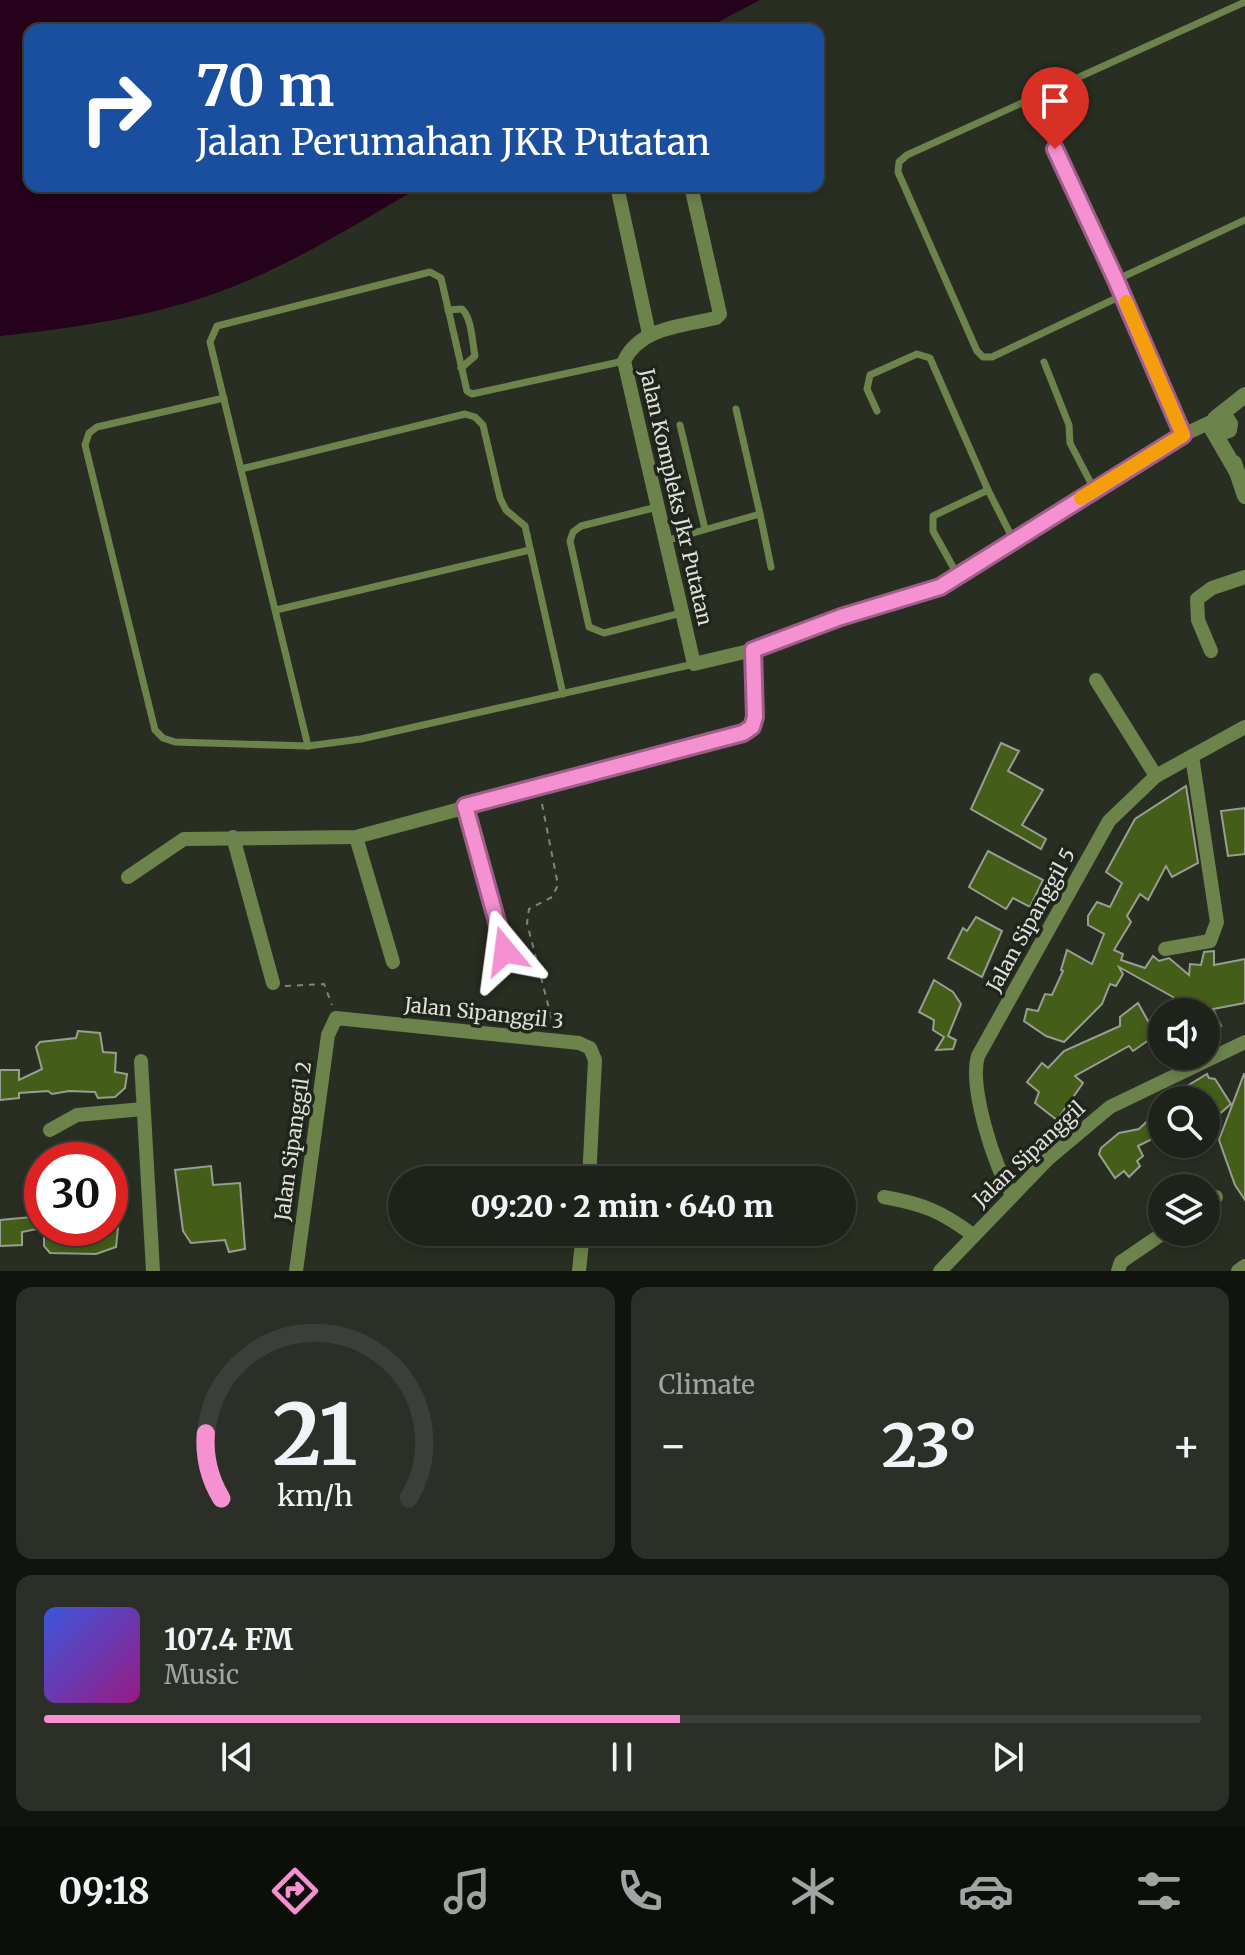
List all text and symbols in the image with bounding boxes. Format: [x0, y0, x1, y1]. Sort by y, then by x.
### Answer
text: 70 m [196, 51, 334, 121]
icon: right [64, 56, 168, 160]
pin [1021, 67, 1089, 149]
icon: arrive [1033, 79, 1077, 123]
text: Jalan Perumahan JKR Putatan [196, 120, 710, 165]
street label: Jalan Kompleks Jkr Putatan [635, 365, 718, 628]
street label: Jalan Sipanggil 5 [980, 844, 1080, 997]
position arrow [463, 909, 547, 993]
street label: Jalan Sipanggil 3 [402, 992, 565, 1033]
map controls [1148, 998, 1220, 1246]
button: sound [1148, 998, 1220, 1070]
street label: Jalan Sipanggil 2 [269, 1060, 316, 1223]
button: search [1148, 1086, 1220, 1158]
street label: Jalan Sipanggil [967, 1095, 1090, 1212]
speed limit sign: 30 [24, 1142, 128, 1246]
button: layers [1148, 1174, 1220, 1246]
text: 09:20 · 2 min · 640 m [470, 1187, 774, 1225]
text: Climate [659, 1368, 755, 1401]
text: 21 [273, 1383, 358, 1488]
text: 23° [882, 1408, 978, 1483]
text: − [659, 1418, 688, 1473]
text: + [1172, 1418, 1201, 1473]
text: km/h [277, 1478, 353, 1514]
text: 107.4 FM [164, 1620, 293, 1658]
text: Music [164, 1658, 239, 1691]
icon: previous [215, 1735, 259, 1779]
icon: pause [600, 1735, 644, 1779]
icon: next [986, 1735, 1030, 1779]
icon: directions [267, 1863, 323, 1919]
icon: music [439, 1863, 495, 1919]
icon: phone [612, 1863, 668, 1919]
icon: climate [785, 1863, 841, 1919]
icon: car [958, 1863, 1014, 1919]
icon: filters [1131, 1863, 1187, 1919]
text: 09:18 [58, 1869, 150, 1914]

